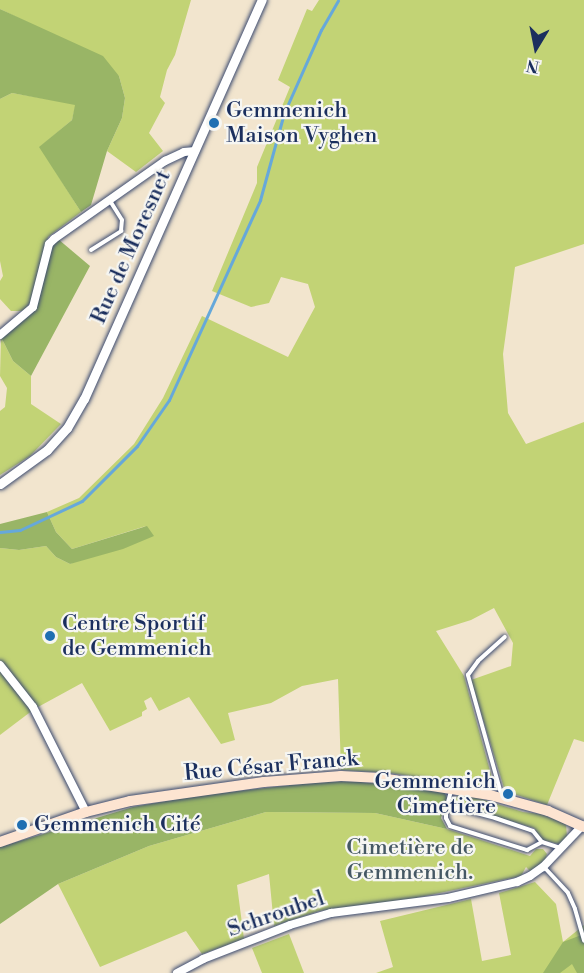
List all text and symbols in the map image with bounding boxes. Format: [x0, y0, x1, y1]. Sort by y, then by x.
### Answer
north arrow [506, 18, 566, 78]
text: N [525, 55, 541, 77]
place label: Gemmenich Maison Vyghen [226, 97, 377, 148]
marker: Gemmenich Maison Vyghen [207, 116, 221, 130]
street label: Rue de Moresnet [85, 166, 177, 328]
place label: Centre Sportif de Gemmenich [62, 610, 212, 662]
marker: Centre Sportif de Gemmenich [43, 629, 57, 643]
street label: Rue César Franck [183, 745, 359, 787]
place label: Gemmenich Cimetière [375, 768, 496, 819]
marker: Gemmenich Cimetière [501, 787, 515, 801]
place label: Gemmenich Cité [34, 812, 201, 838]
marker: Gemmenich Cité [15, 818, 29, 832]
park label: Cimetière de Gemmenich. [346, 834, 474, 885]
street label: Schroubel [224, 885, 328, 943]

